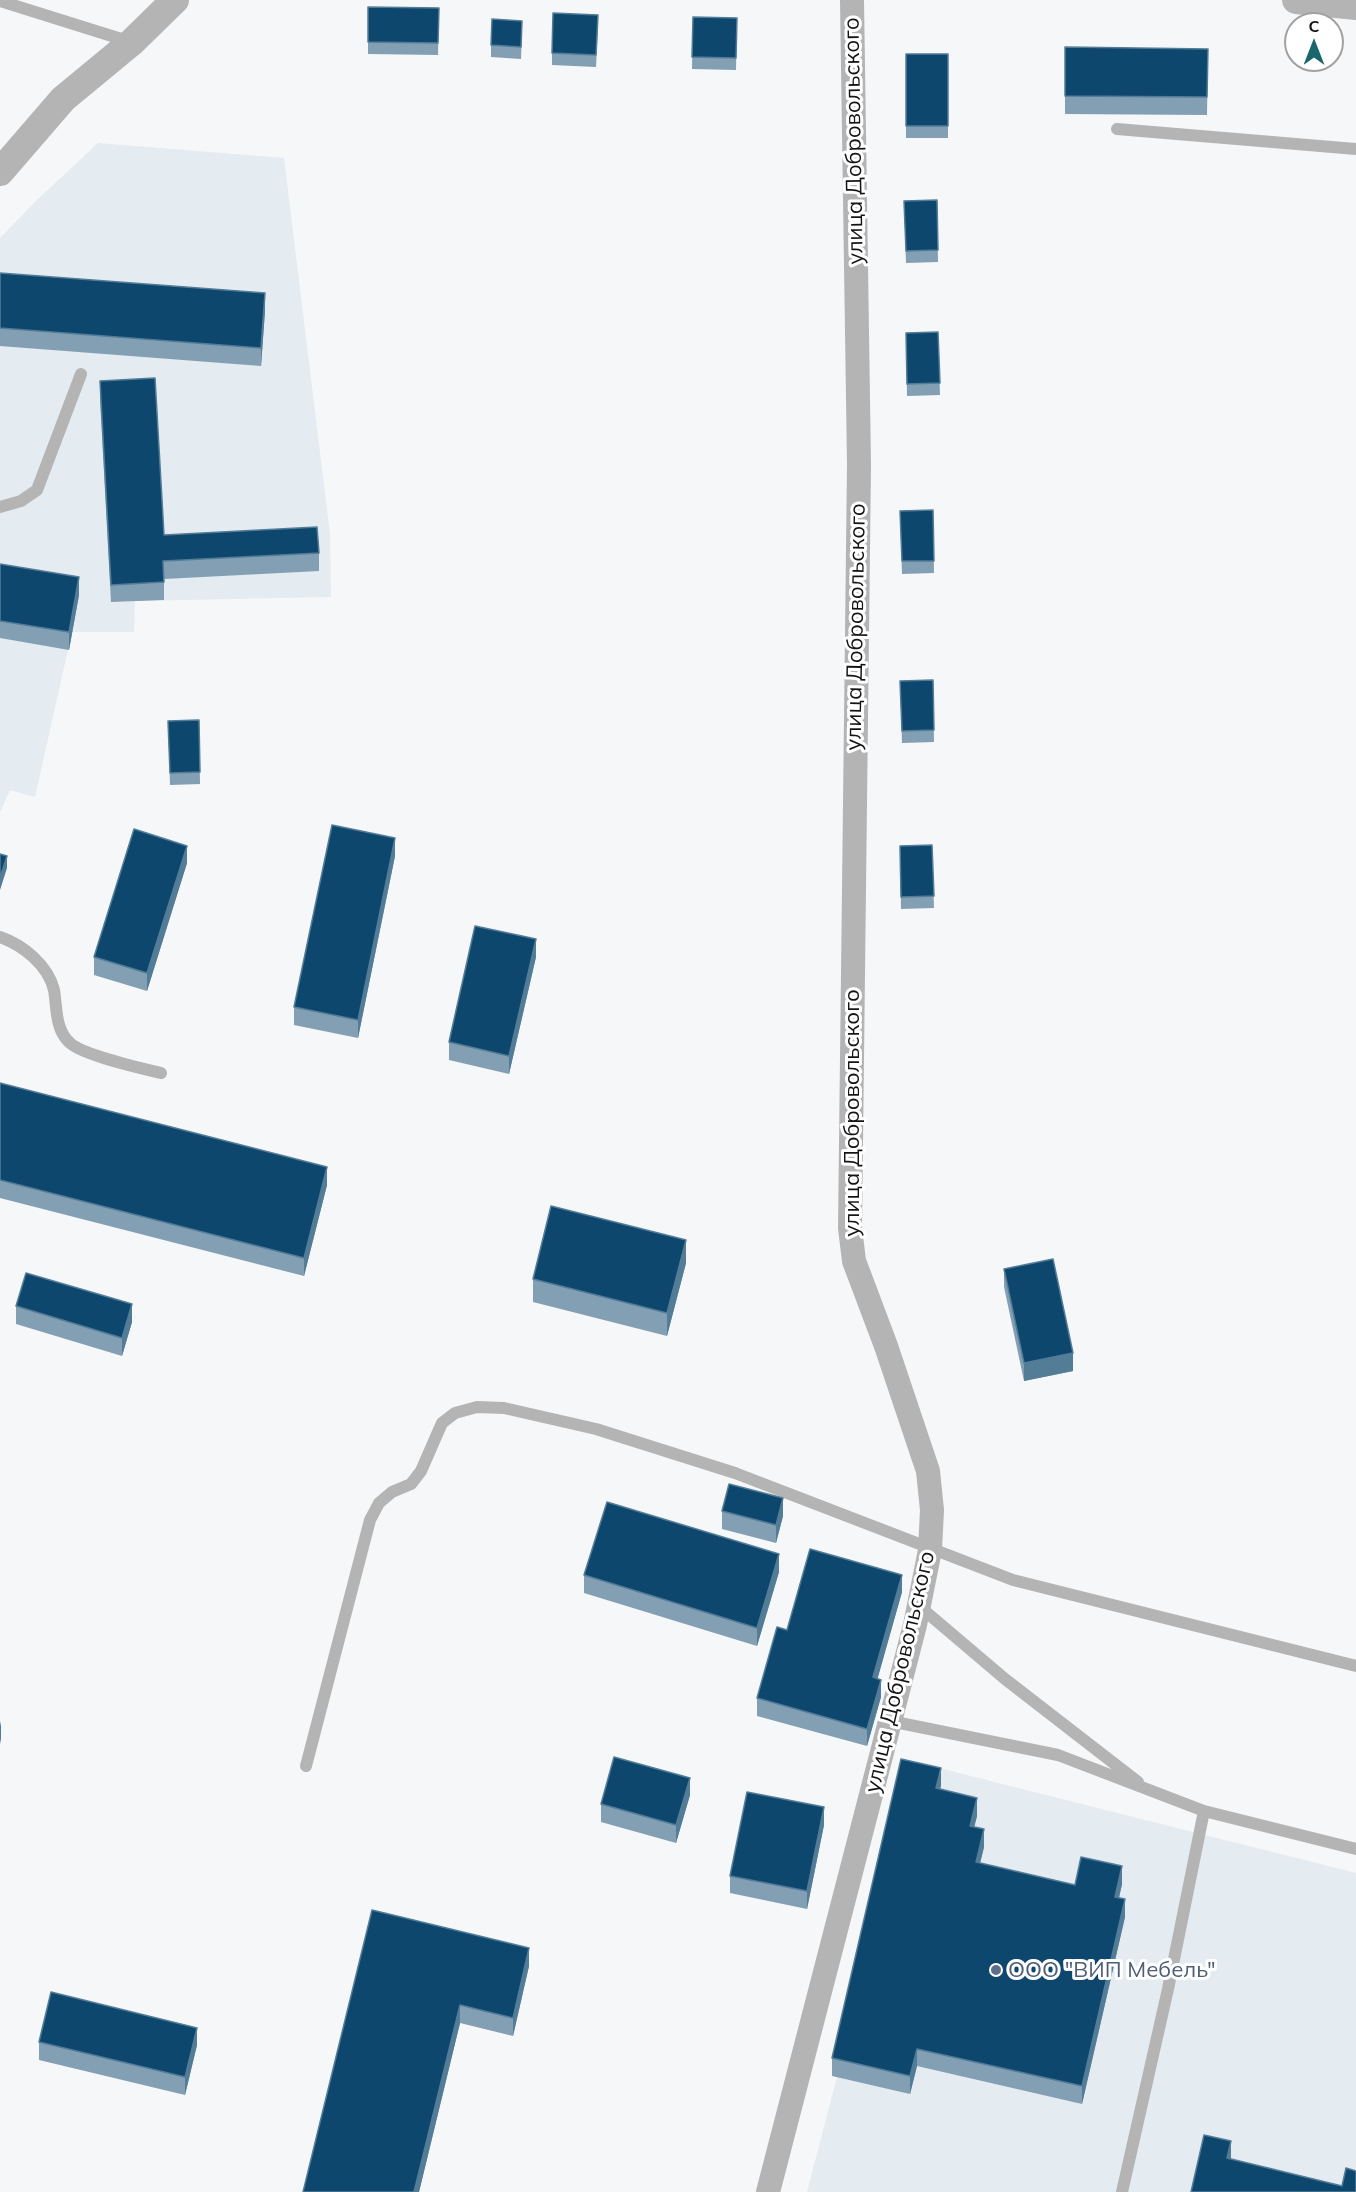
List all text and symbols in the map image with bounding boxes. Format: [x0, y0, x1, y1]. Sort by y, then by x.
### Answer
north arrow [1284, 12, 1344, 72]
text: С [1309, 16, 1319, 36]
street label: улица Добровольского [839, 17, 869, 265]
street label: улица Добровольского [841, 503, 871, 751]
street label: улица Добровольского [839, 989, 865, 1237]
street label: улица Добровольского [859, 1548, 941, 1796]
place label: ООО "ВИП Мебель" [1008, 1957, 1216, 1983]
marker: ООО "ВИП Мебель" [989, 1963, 1003, 1977]

